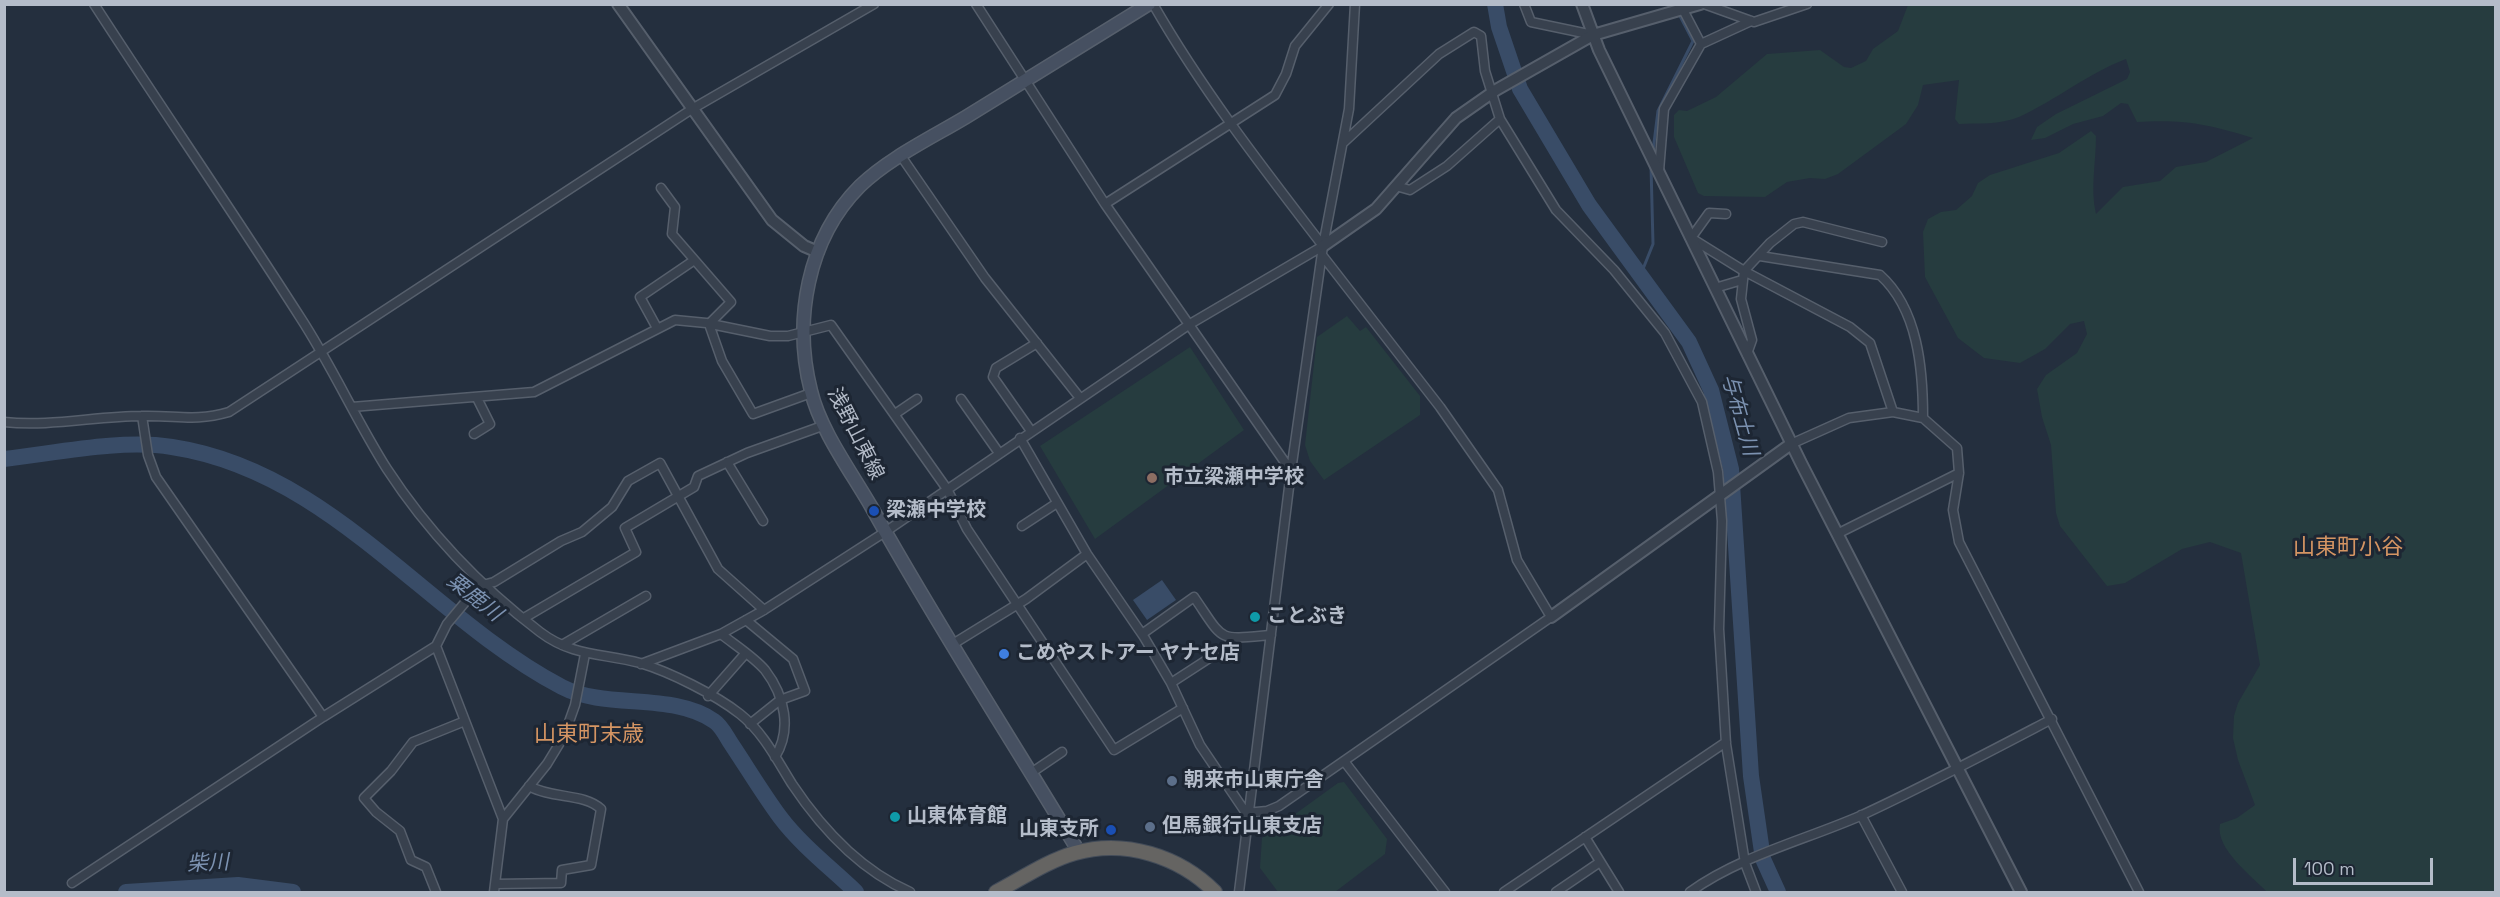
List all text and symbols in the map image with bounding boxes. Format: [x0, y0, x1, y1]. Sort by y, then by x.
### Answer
water label: 与布土川 [1715, 371, 1763, 459]
street label: 浅野山東線 [822, 384, 888, 484]
place label: 市立梁瀬中学校 [1164, 466, 1304, 490]
marker: 市立梁瀬中学校 [1145, 471, 1159, 485]
place label: 梁瀬中学校 [886, 499, 986, 523]
marker: 梁瀬中学校 [867, 504, 881, 518]
district label: 山東町小谷 [2293, 535, 2403, 561]
water label: 粟鹿川 [441, 569, 507, 627]
place label: ことぶき [1267, 605, 1347, 629]
marker: ことぶき [1248, 610, 1262, 624]
place label: こめやストアー ヤナセ店 [1016, 642, 1240, 666]
marker: こめやストアー ヤナセ店 [997, 647, 1011, 661]
district label: 山東町末歳 [534, 722, 644, 748]
place label: 朝来市山東庁舎 [1184, 769, 1324, 793]
marker: 朝来市山東庁舎 [1165, 774, 1179, 788]
place label: 山東体育館 [907, 805, 1007, 829]
marker: 山東体育館 [888, 810, 902, 824]
place label: 但馬銀行山東支店 [1162, 815, 1322, 839]
place label: 山東支所 [1019, 818, 1099, 842]
marker: 但馬銀行山東支店 [1143, 820, 1157, 834]
marker: 山東支所 [1104, 823, 1118, 837]
scale bar [2296, 846, 2436, 884]
water label: 柴川 [186, 850, 230, 878]
text: 100 m [2304, 857, 2355, 880]

